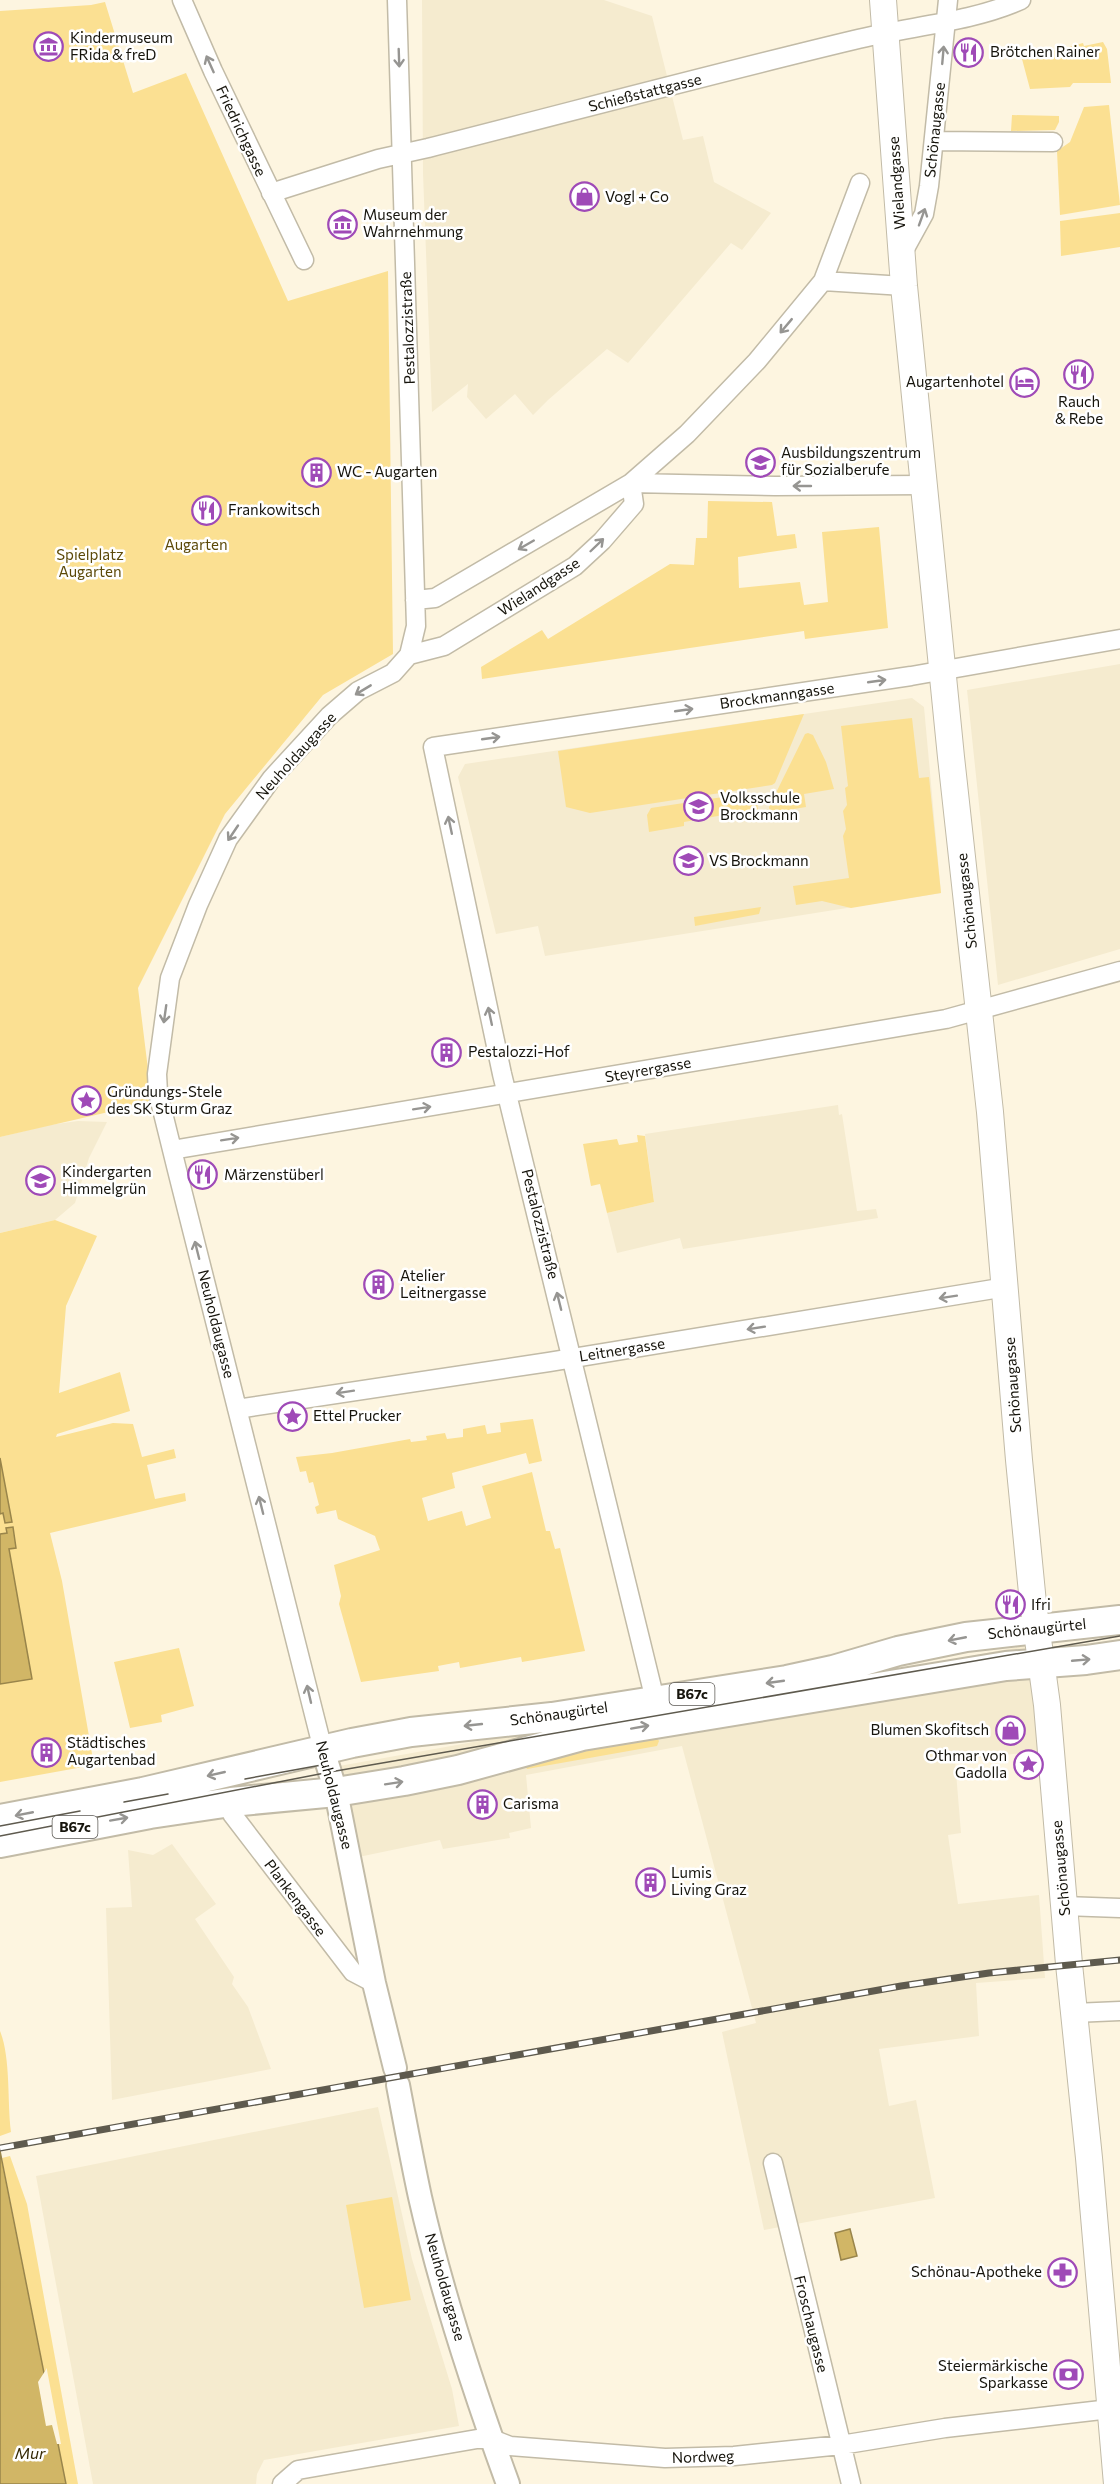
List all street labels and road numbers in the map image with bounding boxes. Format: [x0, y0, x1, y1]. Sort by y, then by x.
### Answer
street label: Schießstattgasse [586, 69, 703, 115]
street label: Schönaugasse [920, 81, 948, 179]
street label: Friedrichgasse [213, 82, 271, 179]
street label: Wielandgasse [884, 136, 908, 230]
street label: Pestalozzistraße [396, 271, 418, 385]
street label: Wielandgasse [494, 553, 583, 619]
street label: Brockmanngasse [718, 678, 835, 712]
street label: Neuholdaugasse [251, 708, 339, 803]
street label: Schönaugasse [952, 852, 980, 950]
street label: Steyrergasse [603, 1053, 692, 1085]
street label: Pestalozzistraße [519, 1167, 563, 1281]
street label: Neuholdaugasse [195, 1268, 239, 1380]
street label: Leitnergasse [578, 1333, 666, 1365]
street label: Schönaugasse [1000, 1336, 1024, 1434]
street label: Schönaugürtel [987, 1614, 1087, 1642]
road number: B67c [670, 1683, 714, 1705]
street label: Schönaugürtel [509, 1697, 609, 1729]
street label: Neuholdaugasse [313, 1739, 357, 1851]
road number: B67c [52, 1816, 98, 1838]
street label: Schönaugasse [1047, 1819, 1073, 1917]
street label: Plankengasse [261, 1855, 331, 1939]
street label: Neuholdaugasse [422, 2231, 470, 2343]
street label: Froschaugasse [791, 2273, 833, 2374]
street label: Nordweg [671, 2446, 734, 2466]

